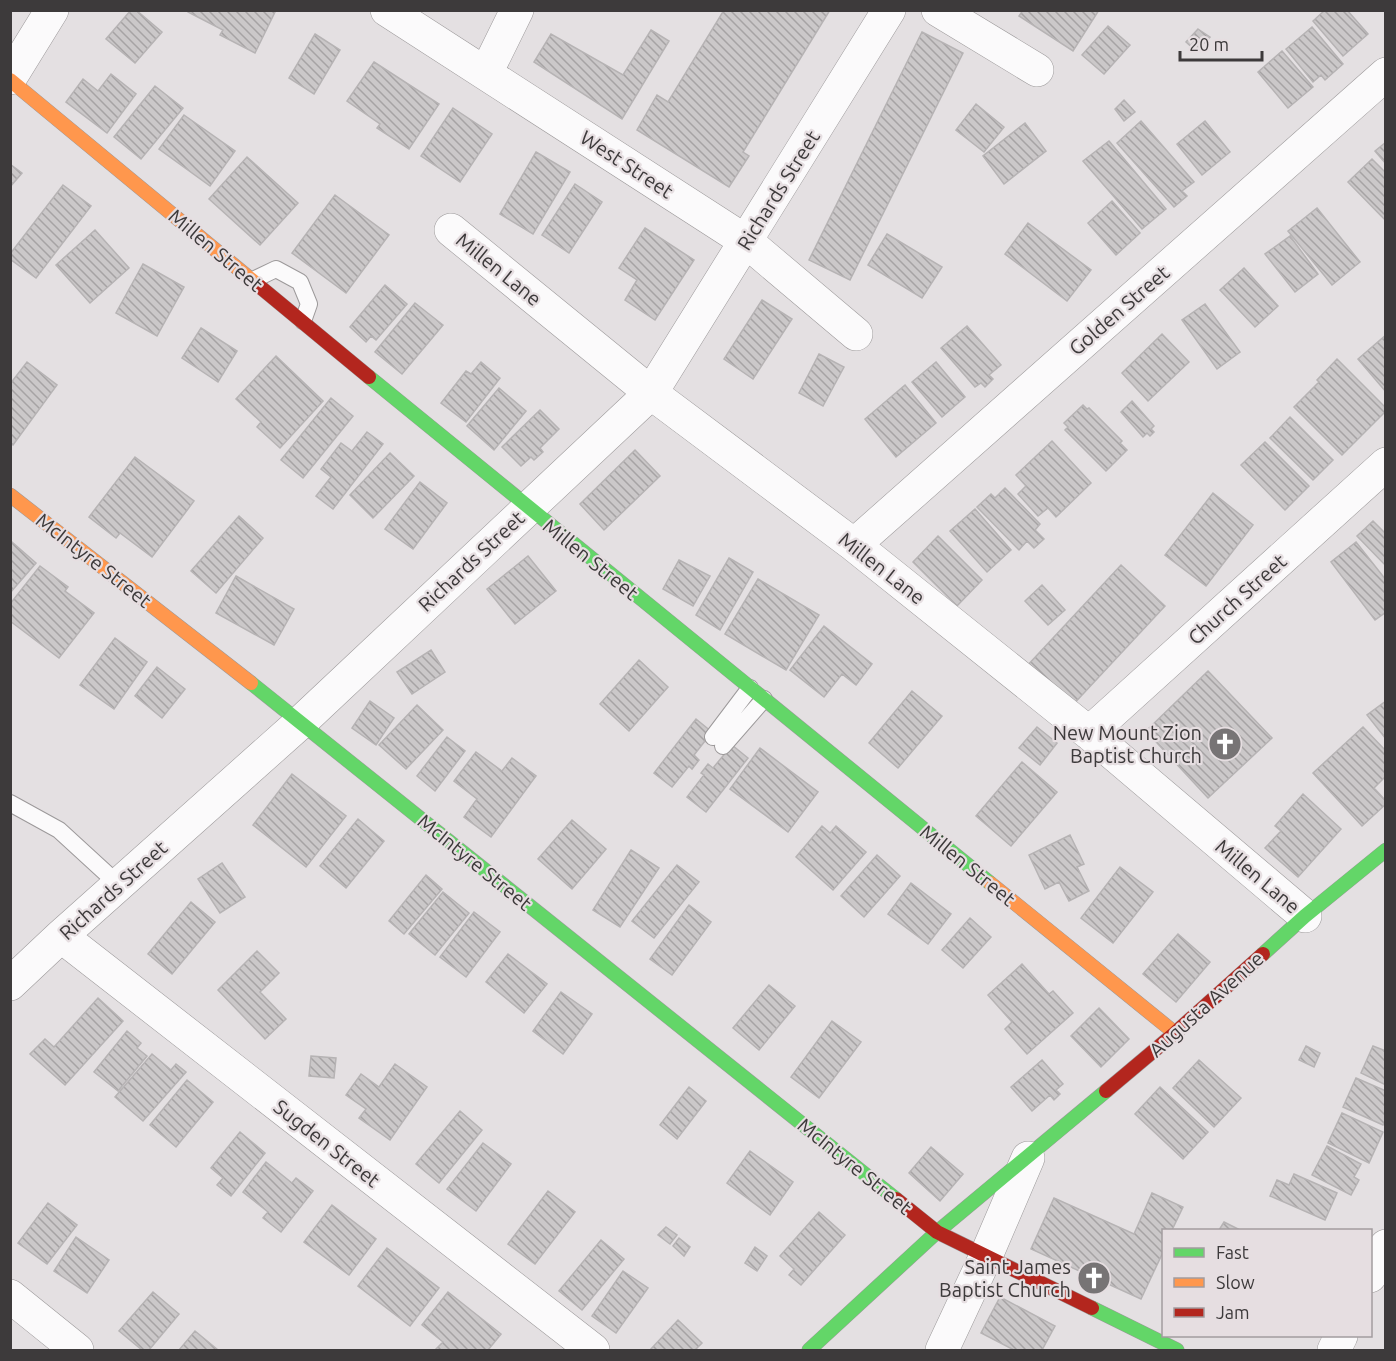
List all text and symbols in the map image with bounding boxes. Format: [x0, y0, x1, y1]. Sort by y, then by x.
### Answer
scale bar [1180, 24, 1262, 62]
text: 20 m [1189, 34, 1229, 54]
street label: West Street [576, 125, 678, 203]
street label: Richards Street [732, 126, 824, 254]
street label: Millen Street [164, 204, 268, 296]
street label: Millen Lane [452, 228, 546, 310]
street label: Golden Street [1064, 260, 1174, 360]
street label: Richards Street [413, 506, 529, 616]
street label: McIntyre Street [32, 508, 156, 612]
street label: Millen Street [539, 514, 643, 604]
street label: Millen Lane [834, 527, 930, 609]
street label: Church Street [1183, 549, 1291, 649]
place label: New Mount Zion Baptist Church [1053, 721, 1202, 767]
church icon: New Mount Zion Baptist Church [1207, 726, 1243, 762]
street label: McIntyre Street [413, 809, 537, 915]
street label: Millen Street [916, 820, 1020, 910]
street label: Millen Lane [1211, 834, 1305, 918]
street label: Richards Street [55, 836, 172, 944]
street label: Augusta Avenue [1144, 947, 1268, 1061]
street label: Sugden Street [269, 1095, 385, 1192]
street label: McIntyre Street [793, 1113, 917, 1219]
legend [1162, 1229, 1372, 1337]
text: Fast [1216, 1242, 1249, 1262]
place label: Saint James Baptist Church [939, 1255, 1071, 1301]
church icon: Saint James Baptist Church [1076, 1260, 1112, 1296]
text: Slow [1216, 1272, 1255, 1292]
text: Jam [1216, 1302, 1250, 1322]

